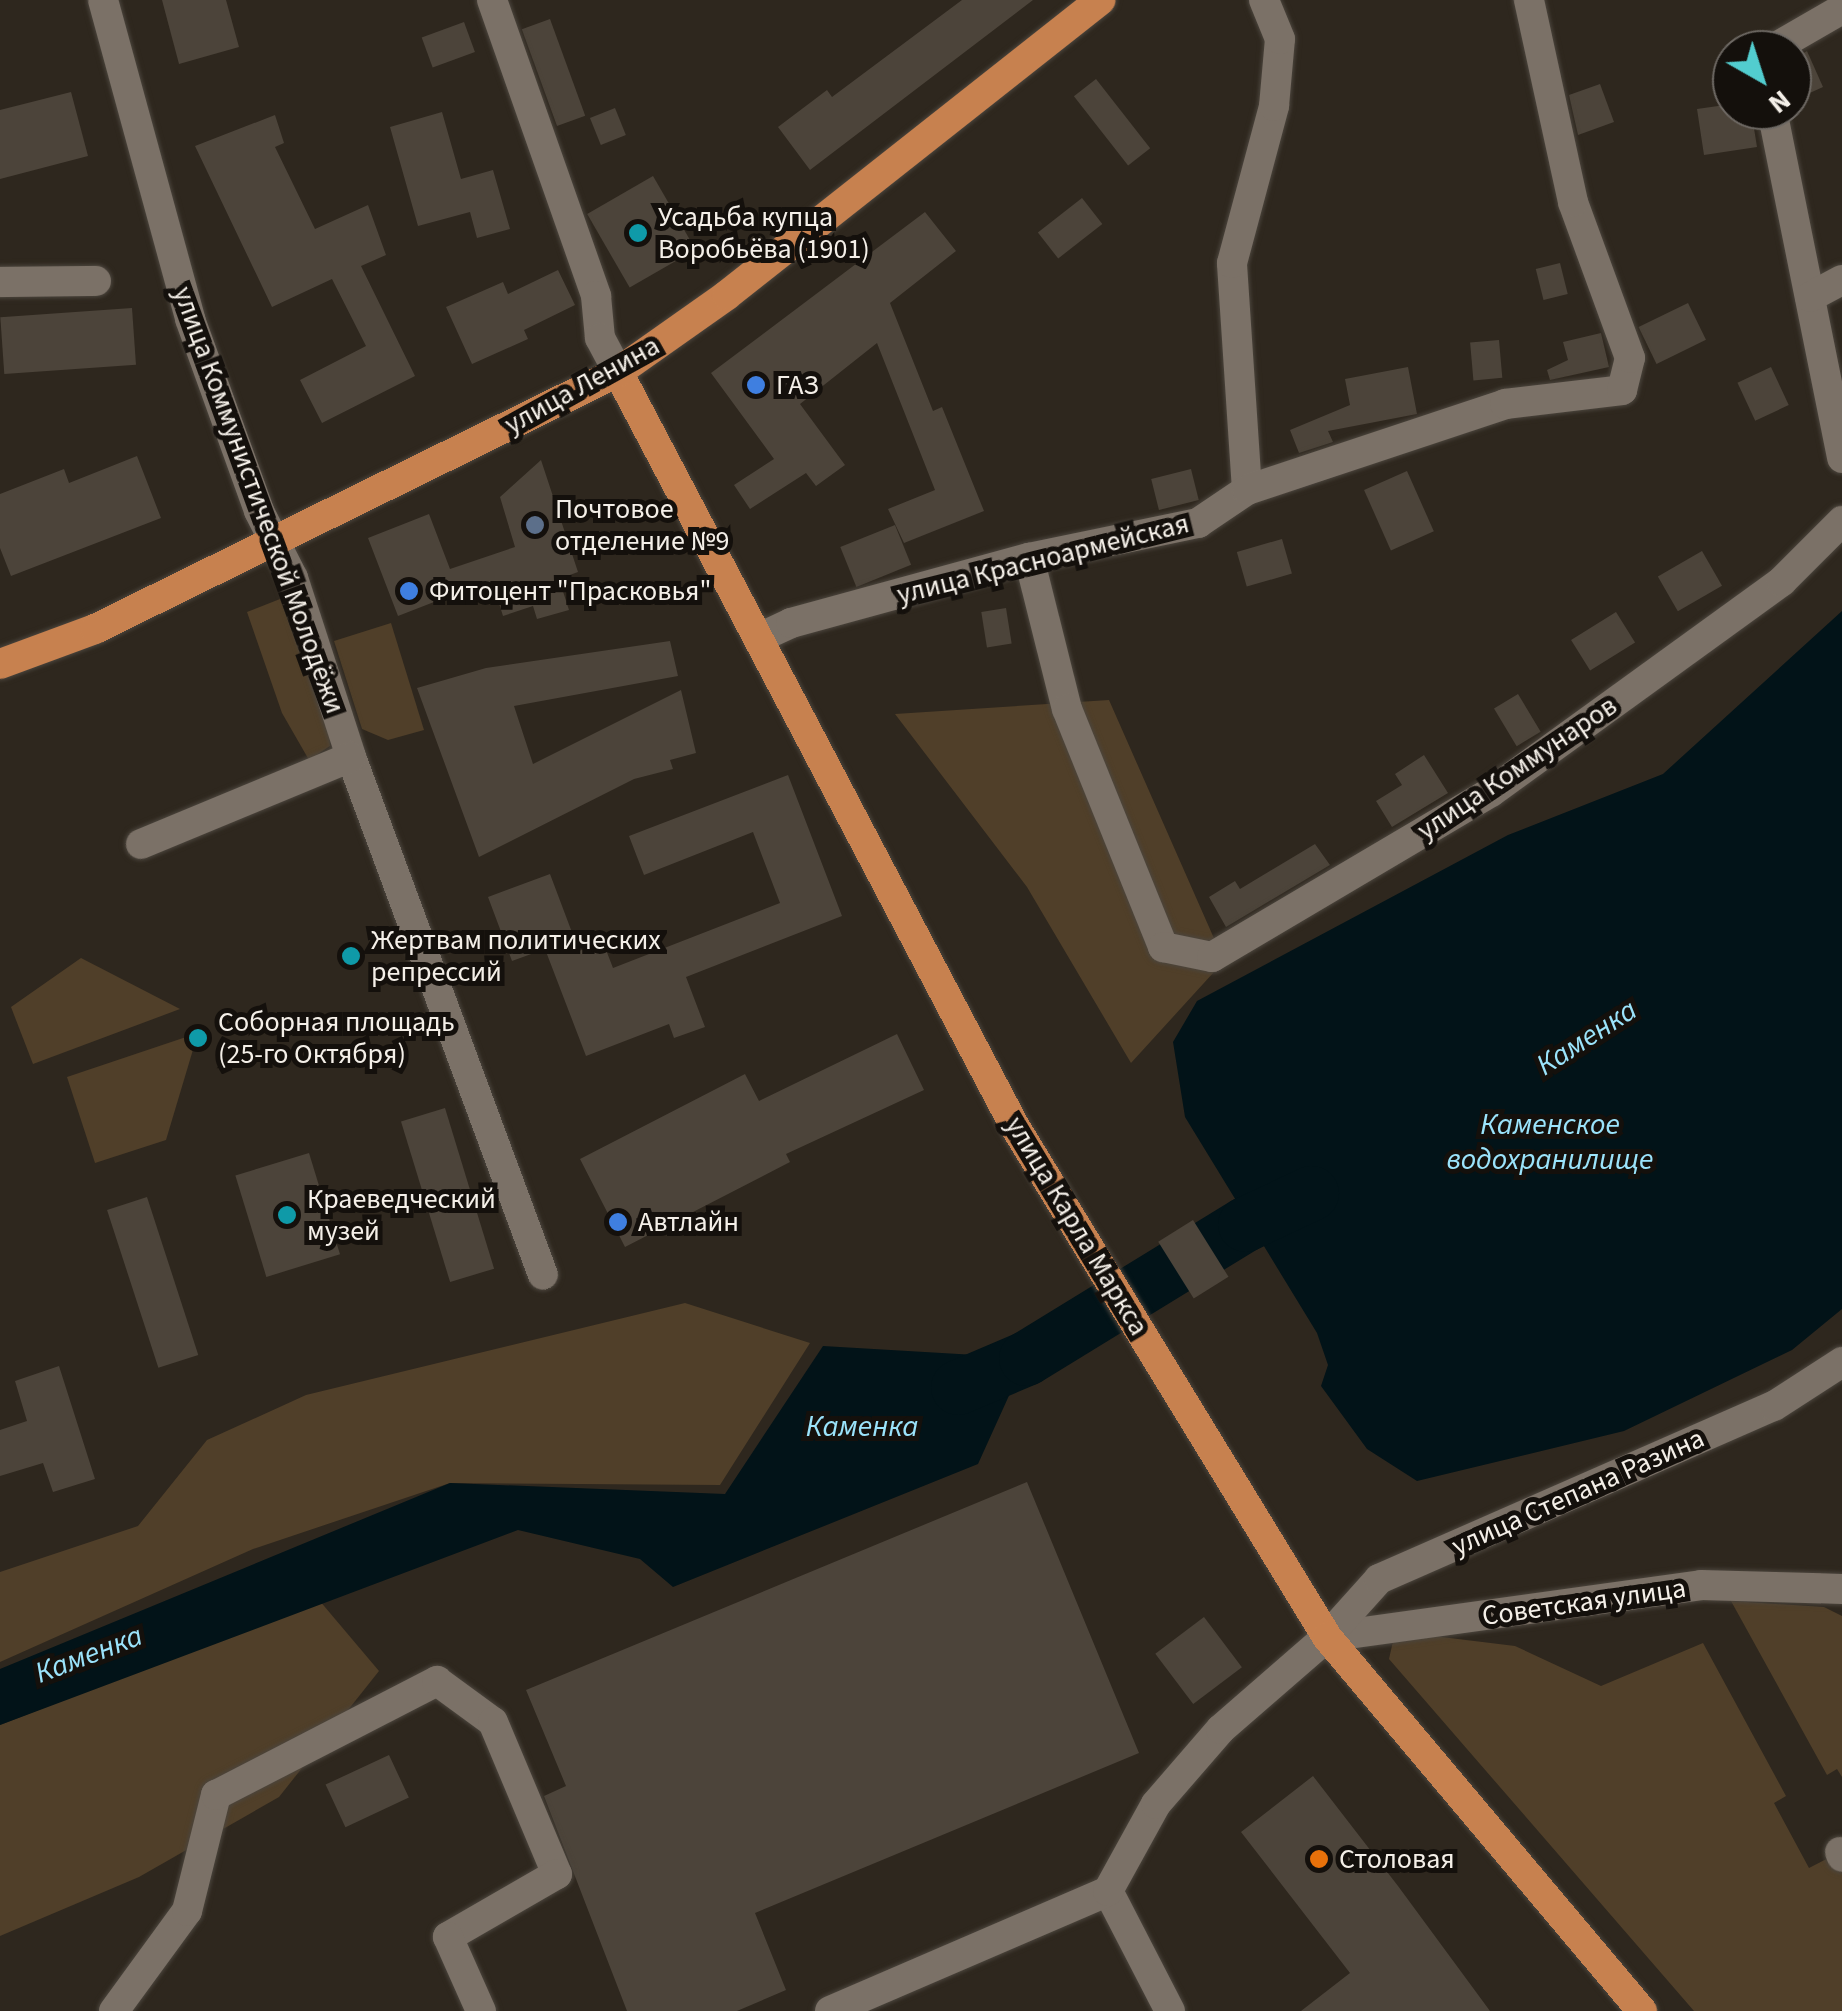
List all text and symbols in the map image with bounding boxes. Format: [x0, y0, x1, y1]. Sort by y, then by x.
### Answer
north arrow [1712, 30, 1812, 130]
text: N [1760, 80, 1799, 123]
place label: Усадьба купца Воробьёва (1901) [658, 200, 870, 266]
marker: Усадьба купца Воробьёва (1901) [627, 222, 649, 244]
street label: улица Коммунистической Молодёжи [166, 282, 352, 718]
street label: улица Ленина [499, 329, 665, 441]
place label: ГАЗ [776, 368, 819, 402]
marker: ГАЗ [745, 374, 767, 396]
place label: Почтовое отделение №9 [555, 492, 729, 558]
street label: улица Красноармейская [894, 506, 1192, 612]
marker: Почтовое отделение №9 [524, 514, 546, 536]
place label: Фитоцент "Прасковья" [429, 574, 711, 608]
marker: Фитоцент "Прасковья" [398, 580, 420, 602]
street label: улица Коммунаров [1411, 689, 1623, 847]
place label: Жертвам политических репрессий [371, 923, 661, 989]
marker: Жертвам политических репрессий [340, 945, 362, 967]
water label: Каменка [1530, 992, 1644, 1084]
place label: Соборная площадь (25-го Октября) [218, 1005, 455, 1071]
marker: Соборная площадь (25-го Октября) [187, 1027, 209, 1049]
water label: Каменское водохранилище [1447, 1107, 1653, 1178]
street label: улица Карла Маркса [998, 1110, 1156, 1342]
place label: Краеведческий музей [307, 1182, 496, 1248]
marker: Краеведческий музей [276, 1204, 298, 1226]
place label: Автлайн [638, 1205, 739, 1239]
marker: Автлайн [607, 1211, 629, 1233]
water label: Каменка [806, 1409, 918, 1445]
street label: улица Степана Разина [1447, 1421, 1709, 1563]
street label: Советская улица [1480, 1571, 1688, 1633]
water label: Каменка [30, 1618, 148, 1692]
place label: Столовая [1339, 1842, 1455, 1876]
marker: Столовая [1308, 1848, 1330, 1870]

